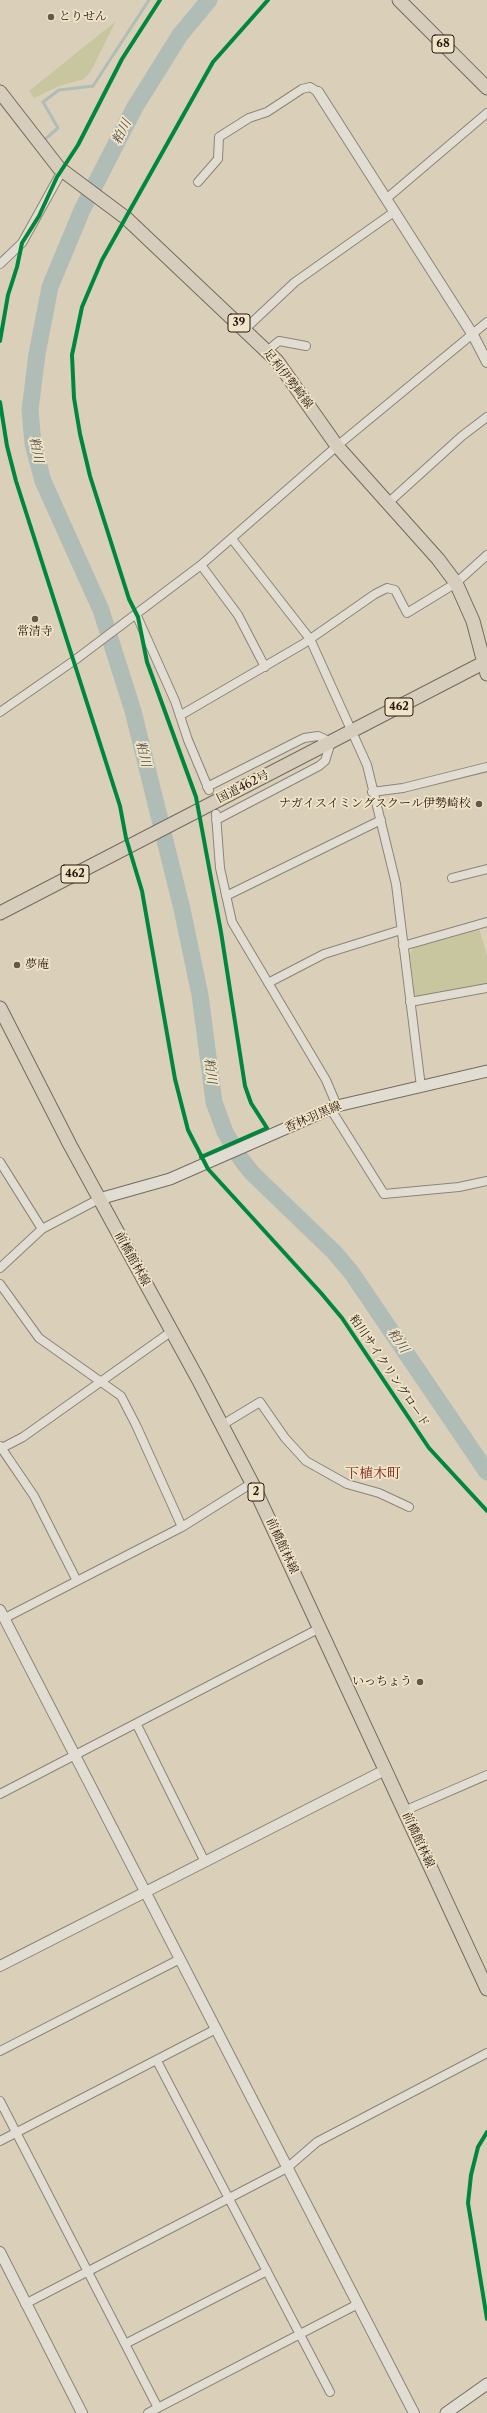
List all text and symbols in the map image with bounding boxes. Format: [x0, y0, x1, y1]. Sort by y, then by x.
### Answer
place label: とりせん [59, 10, 107, 24]
marker: とりせん [46, 12, 56, 22]
road number: 68 [432, 35, 454, 53]
water label: 粕川 [109, 117, 135, 147]
road number: 39 [228, 314, 250, 332]
street label: 足利伊勢崎線 [260, 346, 316, 412]
water label: 粕川 [26, 436, 46, 464]
marker: 常清寺 [30, 614, 40, 624]
place label: 常清寺 [17, 625, 53, 639]
road number: 462 [385, 698, 413, 716]
water label: 粕川 [132, 739, 154, 769]
street label: 国道462号 [214, 768, 272, 806]
place label: ナガイスイミングスクール伊勢崎校 [279, 797, 471, 811]
marker: ナガイスイミングスクール伊勢崎校 [474, 799, 484, 809]
road number: 462 [61, 865, 89, 883]
place label: 夢庵 [25, 958, 49, 972]
marker: 夢庵 [12, 960, 22, 970]
water label: 粕川 [201, 1057, 219, 1085]
street label: 香林羽黒線 [283, 1099, 343, 1135]
street label: 前橋館林線 [111, 1229, 153, 1289]
street label: 粕川サイクリングロード [346, 1312, 432, 1430]
water label: 粕川 [384, 1326, 412, 1356]
district label: 下植木町 [345, 1466, 401, 1482]
road number: 2 [248, 1483, 264, 1501]
street label: 前橋館林線 [263, 1516, 301, 1576]
place label: いっちょう [352, 1675, 412, 1689]
marker: いっちょう [415, 1677, 425, 1687]
street label: 前橋館林線 [399, 1810, 437, 1870]

